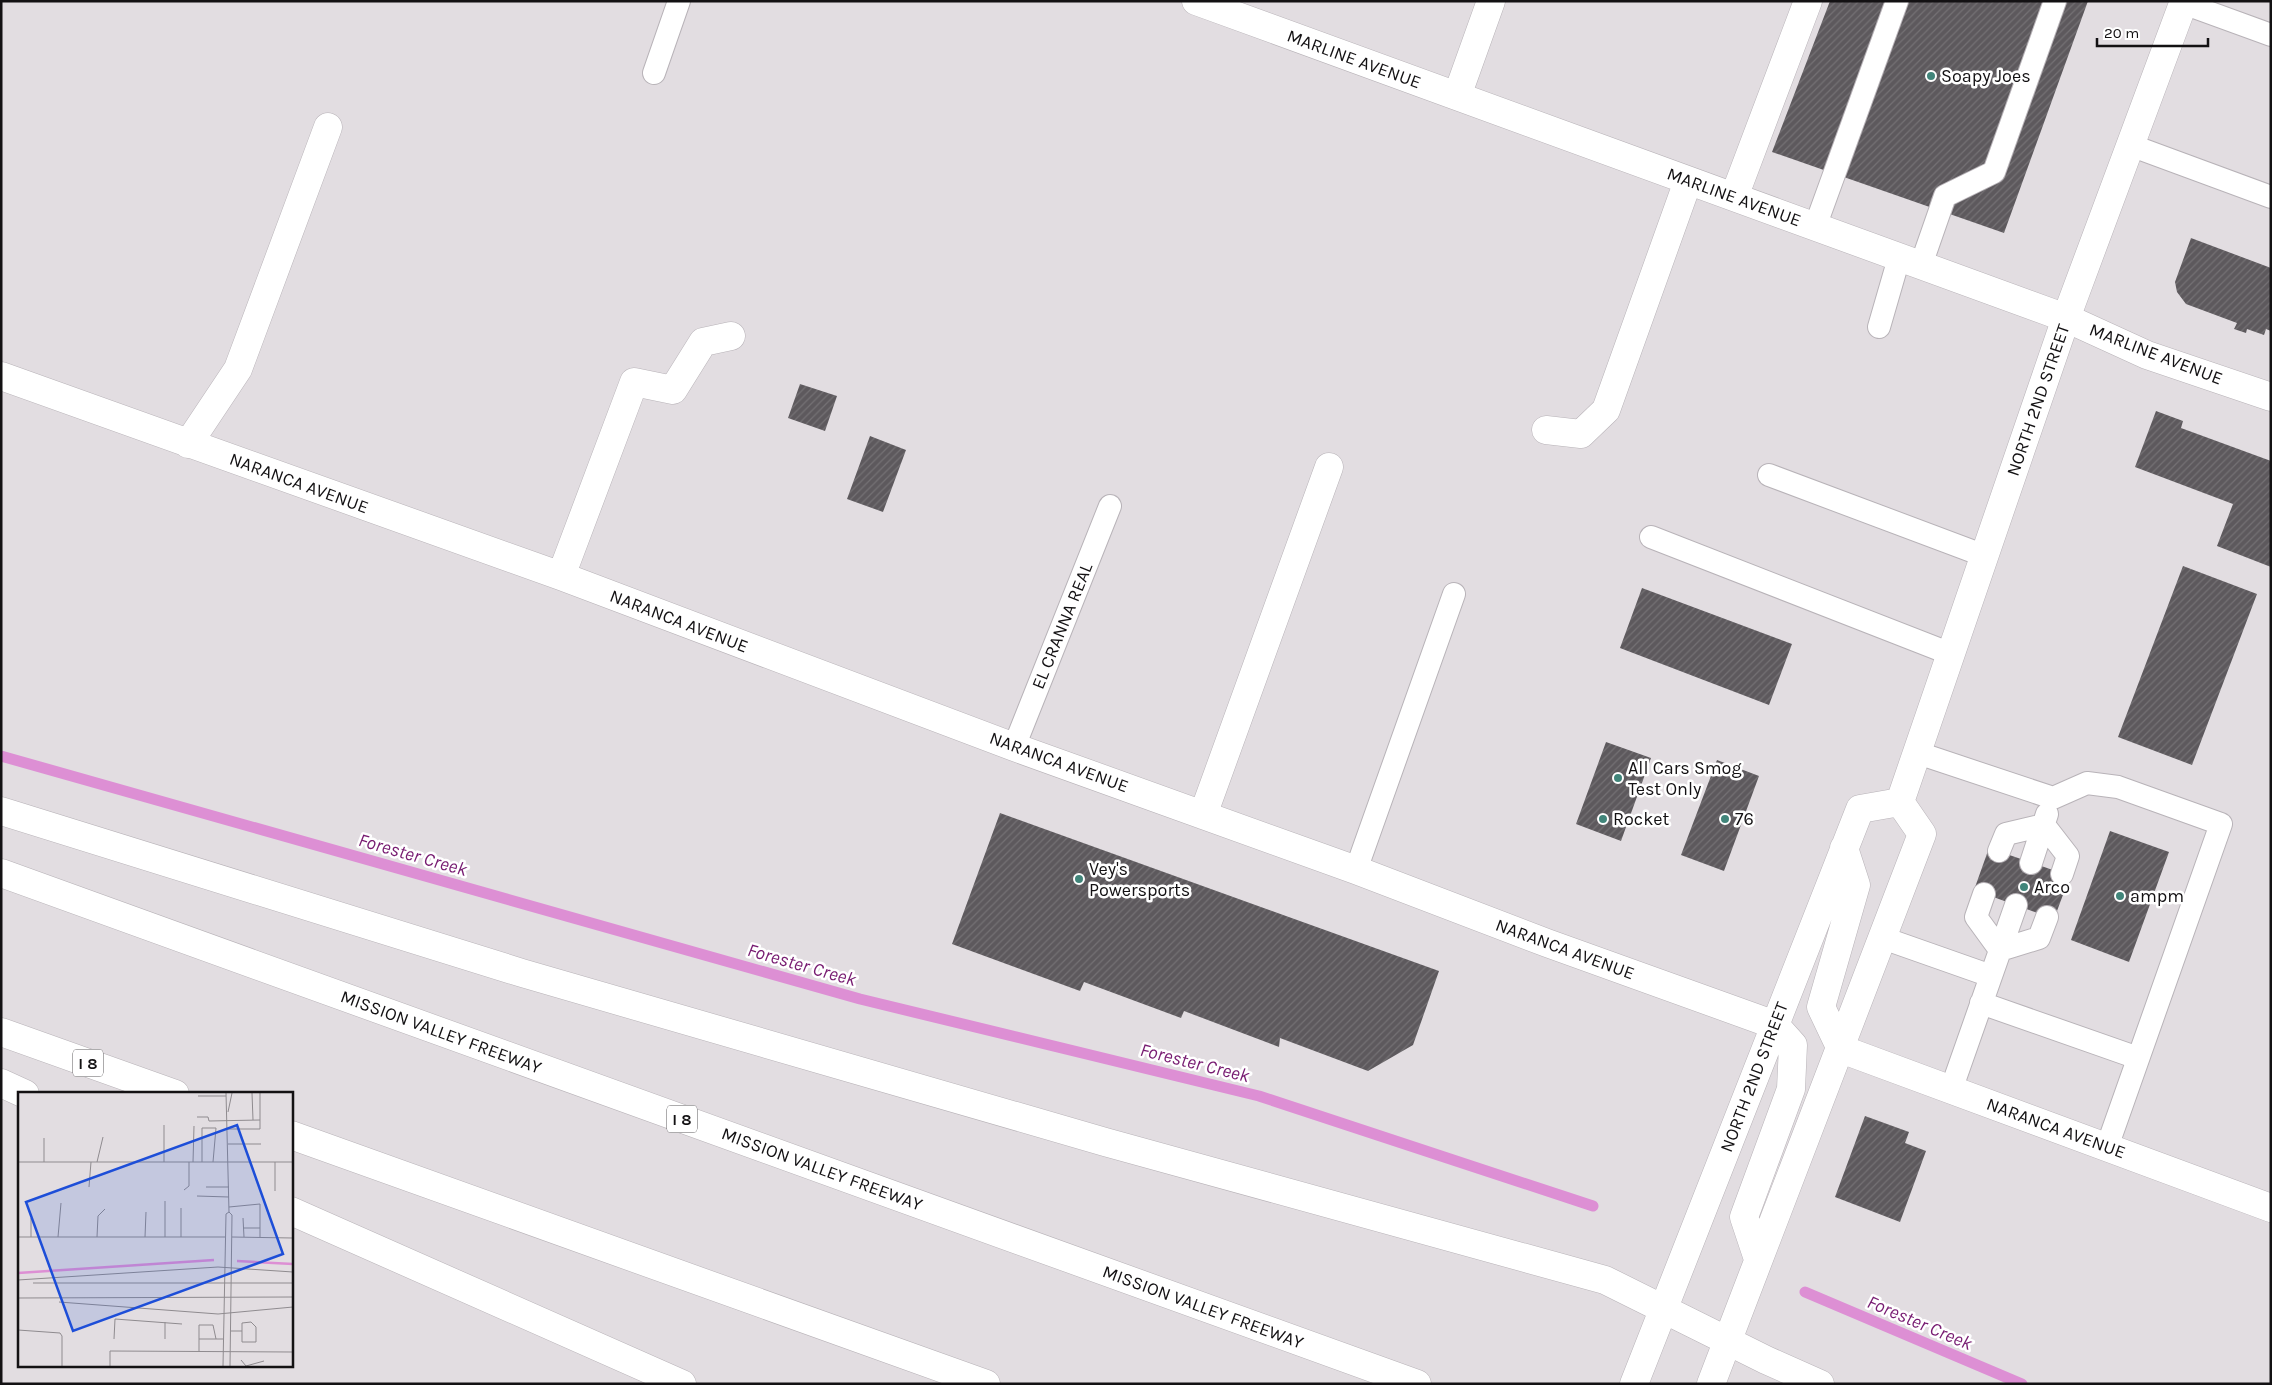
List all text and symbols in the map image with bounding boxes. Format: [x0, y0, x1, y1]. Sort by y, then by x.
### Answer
scale bar [2097, 15, 2208, 47]
text: 20 m [2104, 24, 2139, 42]
street label: MARLINE AVENUE [1284, 25, 1424, 93]
place label: Soapy Joes [1941, 65, 2031, 87]
marker: Soapy Joes [1925, 70, 1937, 82]
street label: MARLINE AVENUE [1664, 163, 1804, 231]
street label: MARLINE AVENUE [2086, 318, 2226, 390]
street label: NORTH 2ND STREET [2002, 321, 2074, 479]
street label: NARANCA AVENUE [227, 448, 371, 518]
street label: EL CRANNA REAL [1027, 559, 1098, 692]
street label: NARANCA AVENUE [607, 585, 751, 657]
street label: NARANCA AVENUE [987, 727, 1131, 797]
place label: All Cars Smog Test Only [1628, 757, 1742, 800]
marker: All Cars Smog Test Only [1612, 772, 1624, 784]
place label: Rocket [1613, 808, 1670, 830]
place label: 76 [1735, 808, 1754, 830]
marker: Rocket [1597, 813, 1609, 825]
marker: 76 [1719, 813, 1731, 825]
water label: Forester Creek [356, 829, 470, 881]
place label: Vey's Powersports [1089, 858, 1190, 901]
marker: Vey's Powersports [1073, 873, 1085, 885]
place label: Arco [2034, 876, 2070, 898]
marker: Arco [2018, 881, 2030, 893]
place label: ampm [2130, 885, 2184, 907]
marker: ampm [2114, 890, 2126, 902]
street label: NARANCA AVENUE [1493, 914, 1637, 984]
water label: Forester Creek [745, 939, 859, 991]
street label: MISSION VALLEY FREEWAY [338, 985, 545, 1079]
street label: NORTH 2ND STREET [1715, 999, 1793, 1155]
water label: Forester Creek [1138, 1039, 1252, 1087]
road number: I 8 [73, 1050, 103, 1076]
inset map [18, 1092, 292, 1368]
street label: NARANCA AVENUE [1984, 1093, 2128, 1163]
road number: I 8 [667, 1106, 697, 1132]
street label: MISSION VALLEY FREEWAY [719, 1122, 926, 1216]
street label: MISSION VALLEY FREEWAY [1100, 1260, 1307, 1354]
water label: Forester Creek [1864, 1291, 1976, 1355]

